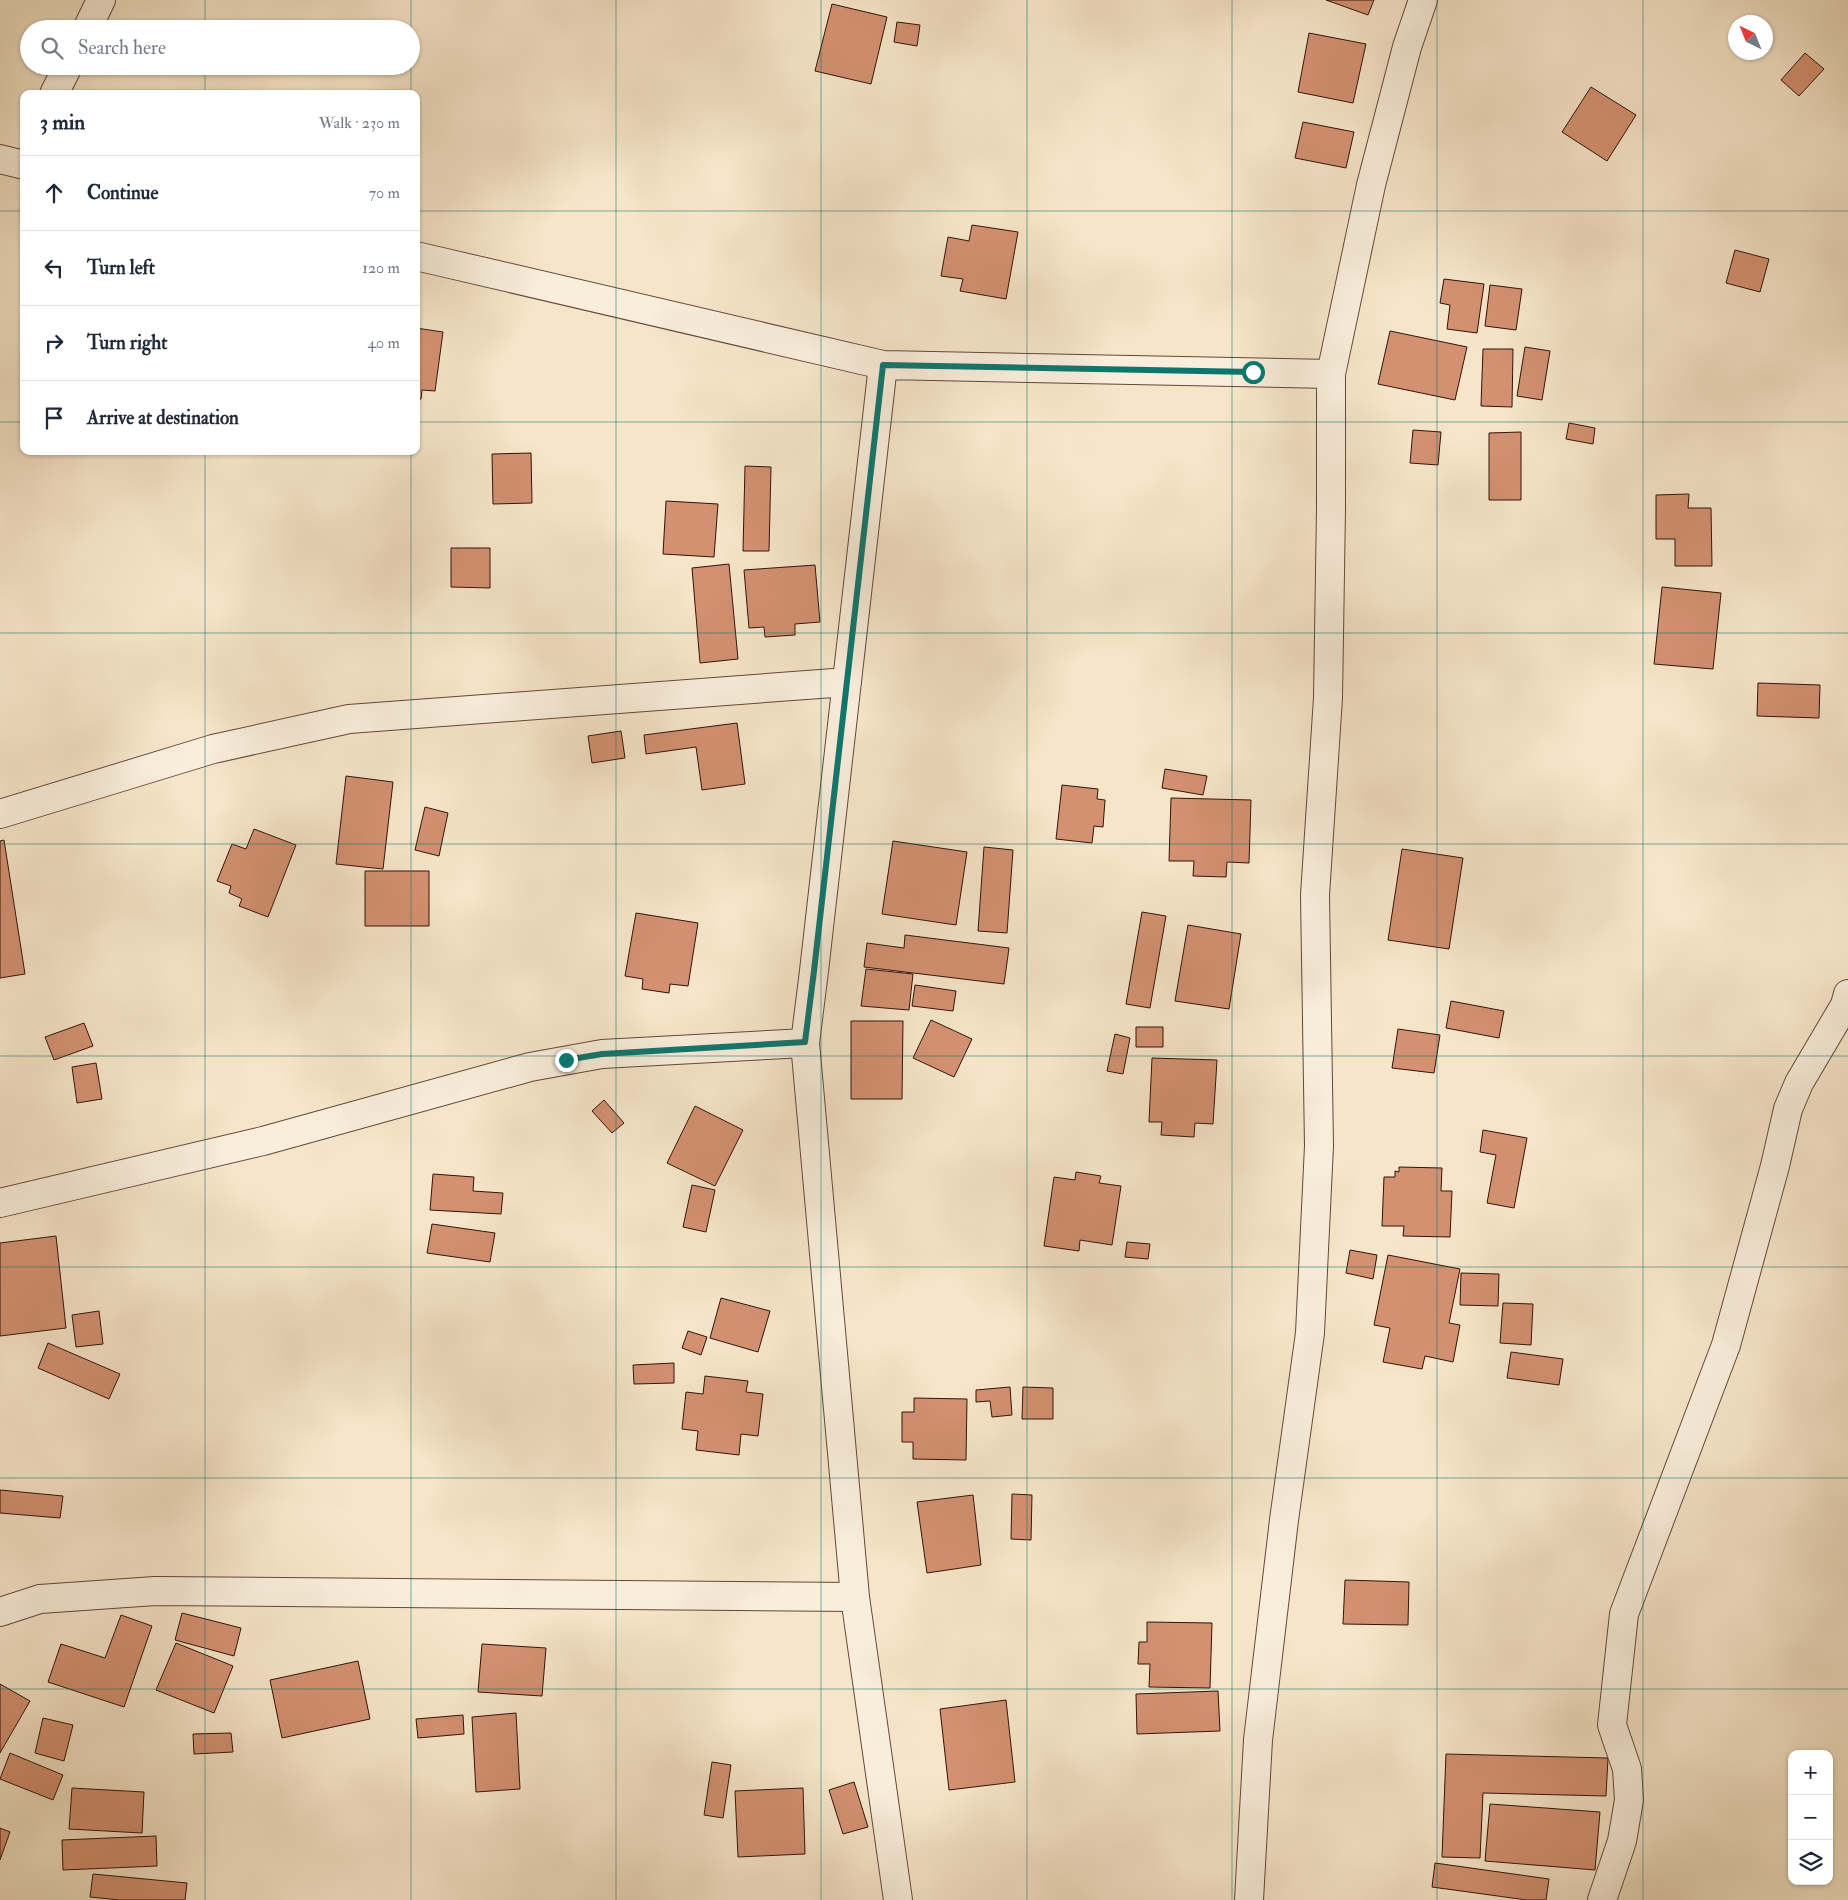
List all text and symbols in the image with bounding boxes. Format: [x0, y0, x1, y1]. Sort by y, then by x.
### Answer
north arrow [1728, 15, 1773, 60]
search box [20, 20, 420, 75]
icon: search [38, 34, 66, 62]
text: Search here [78, 36, 166, 60]
text: 3 min [40, 109, 85, 136]
text: Walk · 230 m [319, 113, 400, 133]
icon: ahead [40, 179, 68, 207]
text: Continue [87, 181, 158, 205]
text: 70 m [369, 183, 400, 203]
icon: left [40, 254, 68, 282]
text: Turn left [87, 256, 155, 280]
text: 120 m [362, 258, 400, 278]
icon: right [40, 329, 68, 357]
text: Turn right [87, 331, 167, 355]
text: 40 m [367, 333, 400, 353]
route start [1242, 361, 1265, 384]
icon: arrive [40, 404, 68, 432]
text: Arrive at destination [87, 406, 239, 430]
route end [555, 1049, 578, 1072]
map controls [1788, 1750, 1833, 1885]
button: + [1788, 1750, 1833, 1795]
button: − [1788, 1795, 1833, 1840]
button: layers [1788, 1840, 1833, 1885]

